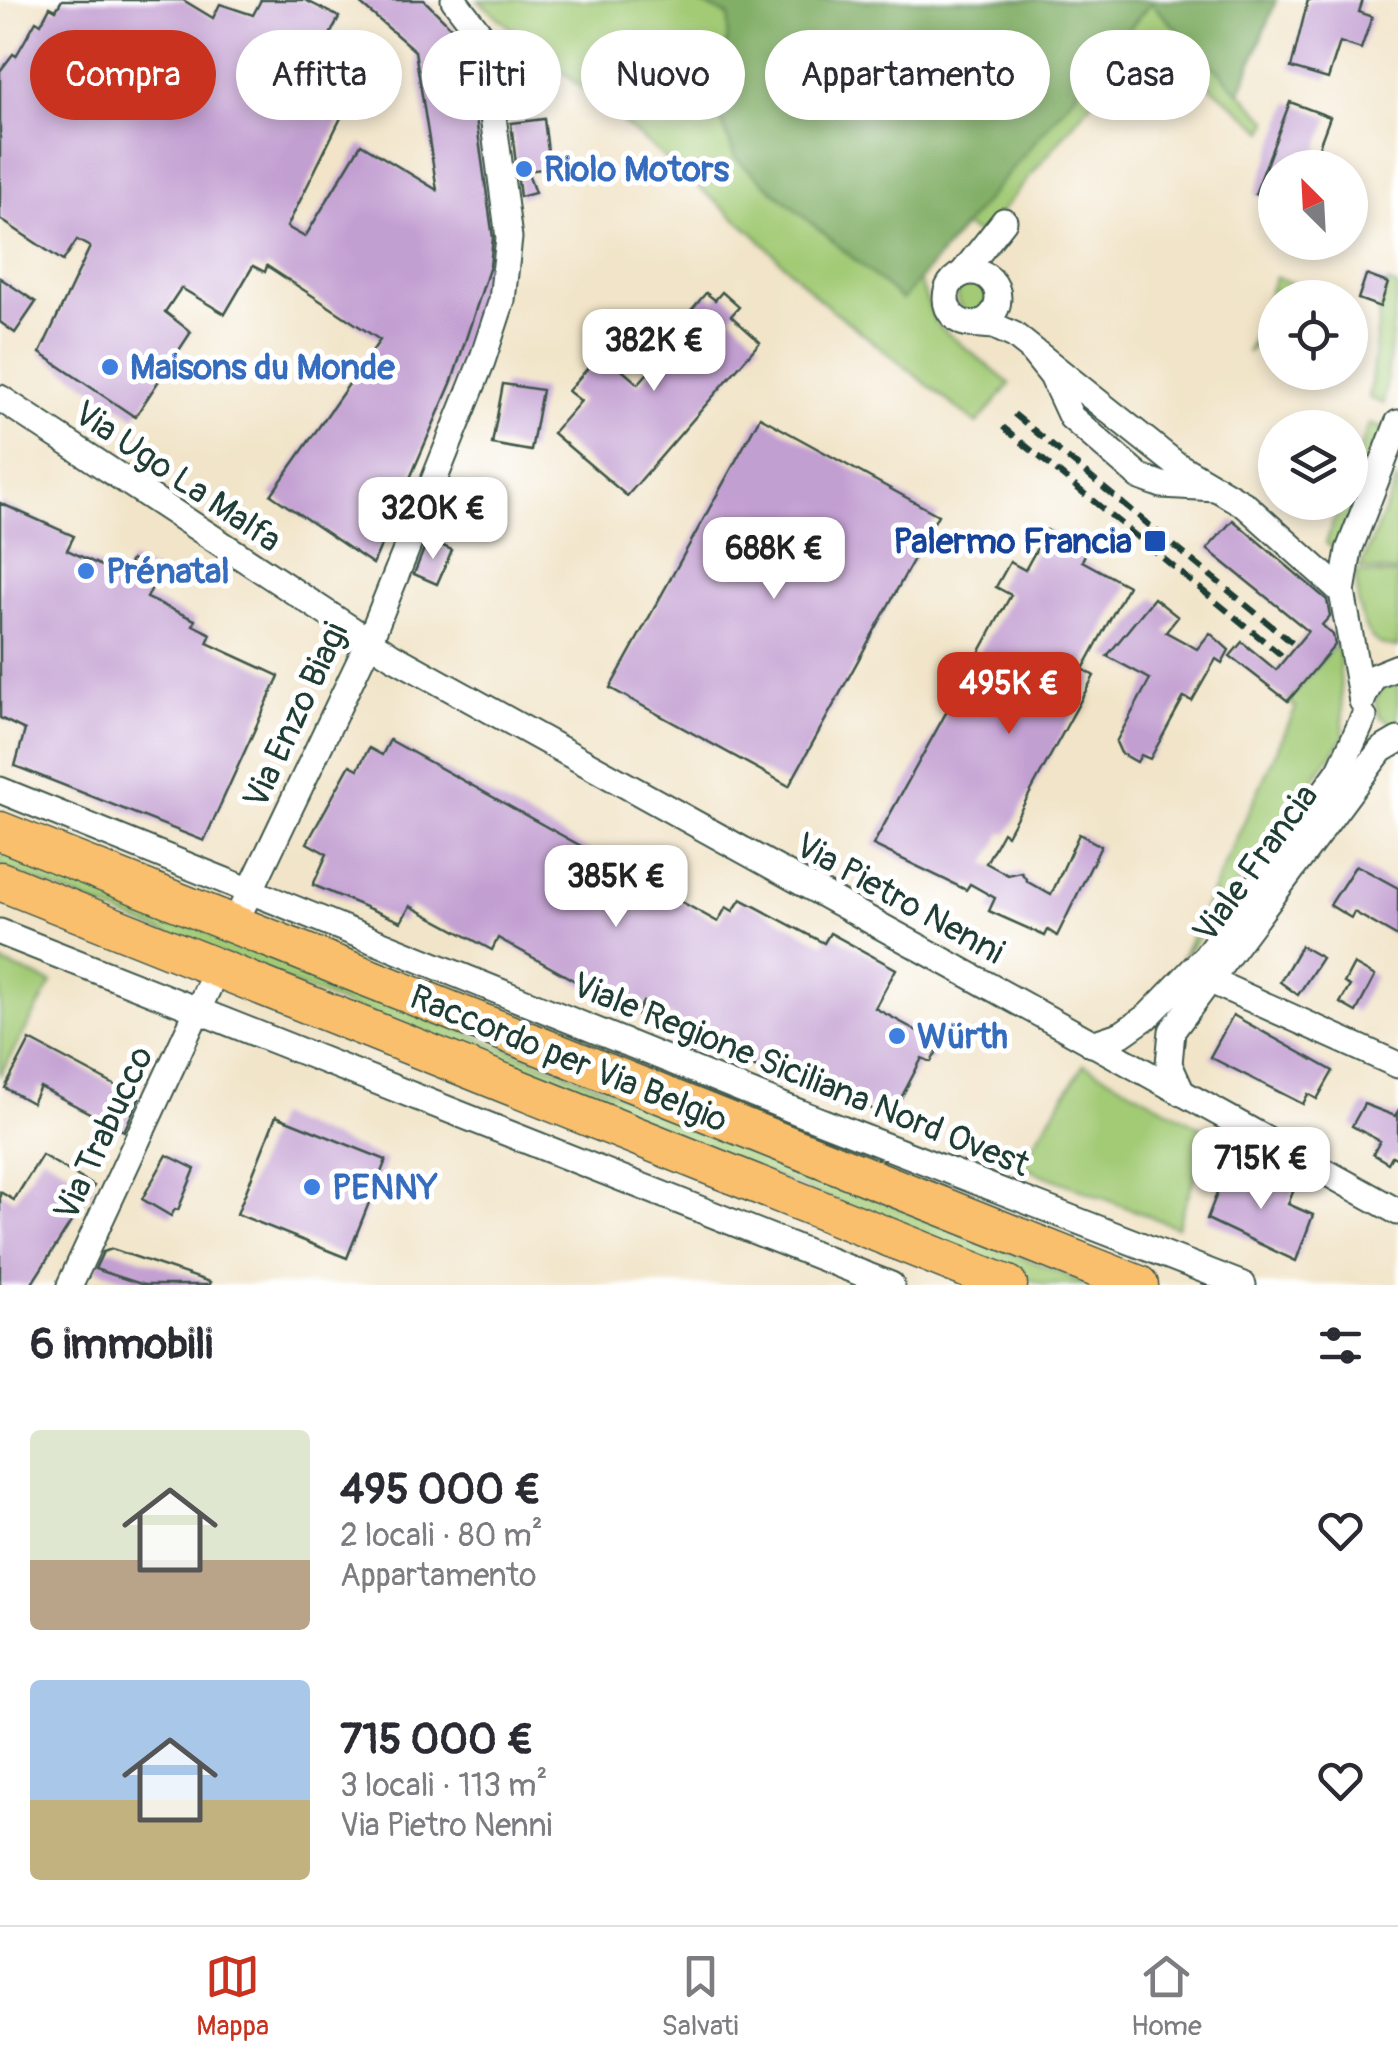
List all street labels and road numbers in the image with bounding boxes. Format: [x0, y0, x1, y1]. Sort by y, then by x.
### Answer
street label: Via Ugo La Malfa [65, 391, 290, 562]
street label: Via Enzo Biagi [234, 616, 358, 815]
street label: Viale Francia [1183, 776, 1328, 952]
street label: Via Pietro Nenni [787, 823, 1012, 974]
street label: Viale Regione Siciliana Nord Ovest [566, 963, 1036, 1187]
street label: Raccordo per Via Belgio [403, 975, 734, 1143]
street label: Via Trabucco [44, 1039, 163, 1228]

